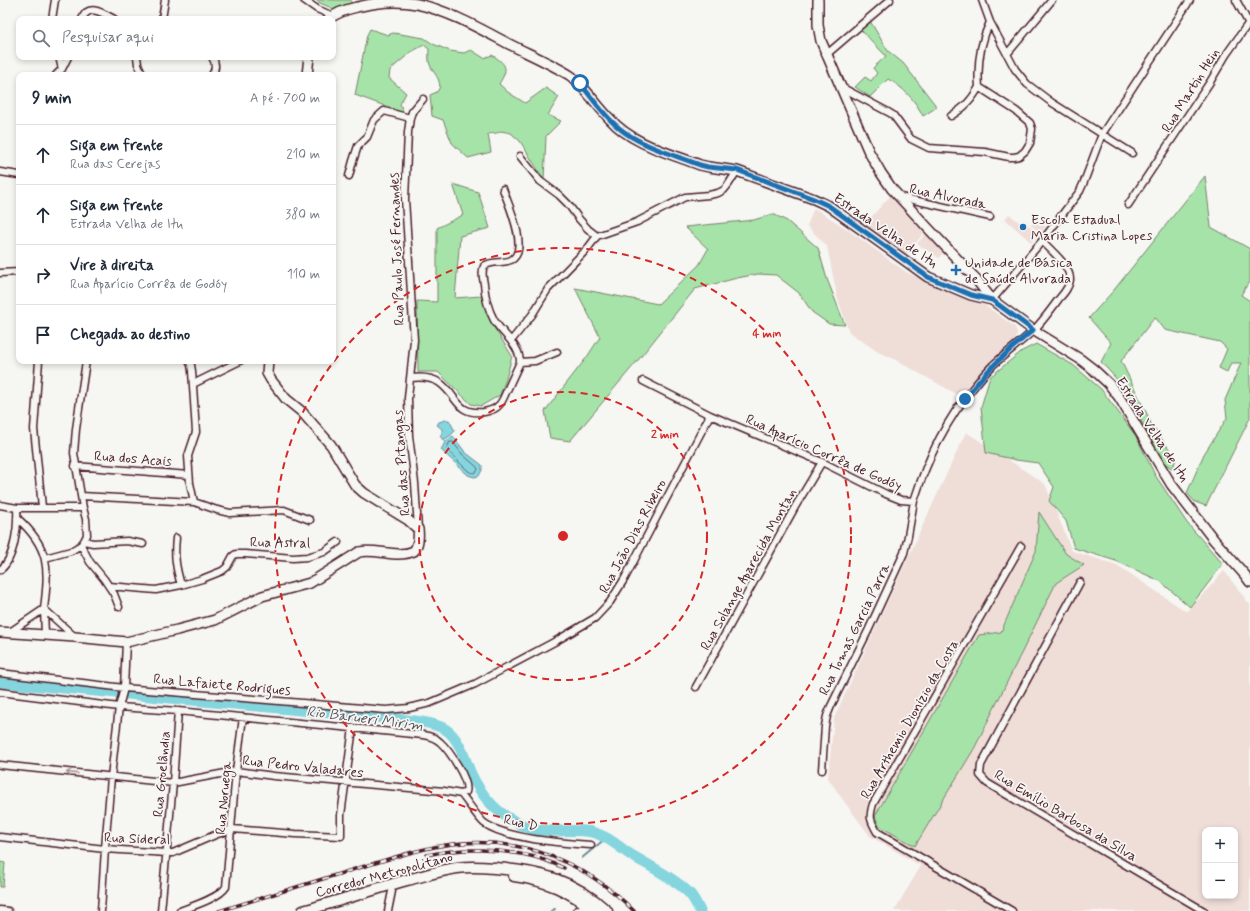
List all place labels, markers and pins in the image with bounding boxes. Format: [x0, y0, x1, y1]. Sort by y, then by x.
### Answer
place label: Escola Estadual Maria Cristina Lopes [1031, 211, 1152, 245]
marker: Escola Estadual Maria Cristina Lopes [1018, 222, 1028, 232]
place label: Unidade de Básica de Saúde Alvorada [965, 254, 1073, 288]
marker: Unidade de Básica de Saúde Alvorada [950, 264, 962, 276]
centre of rings [556, 529, 570, 543]

